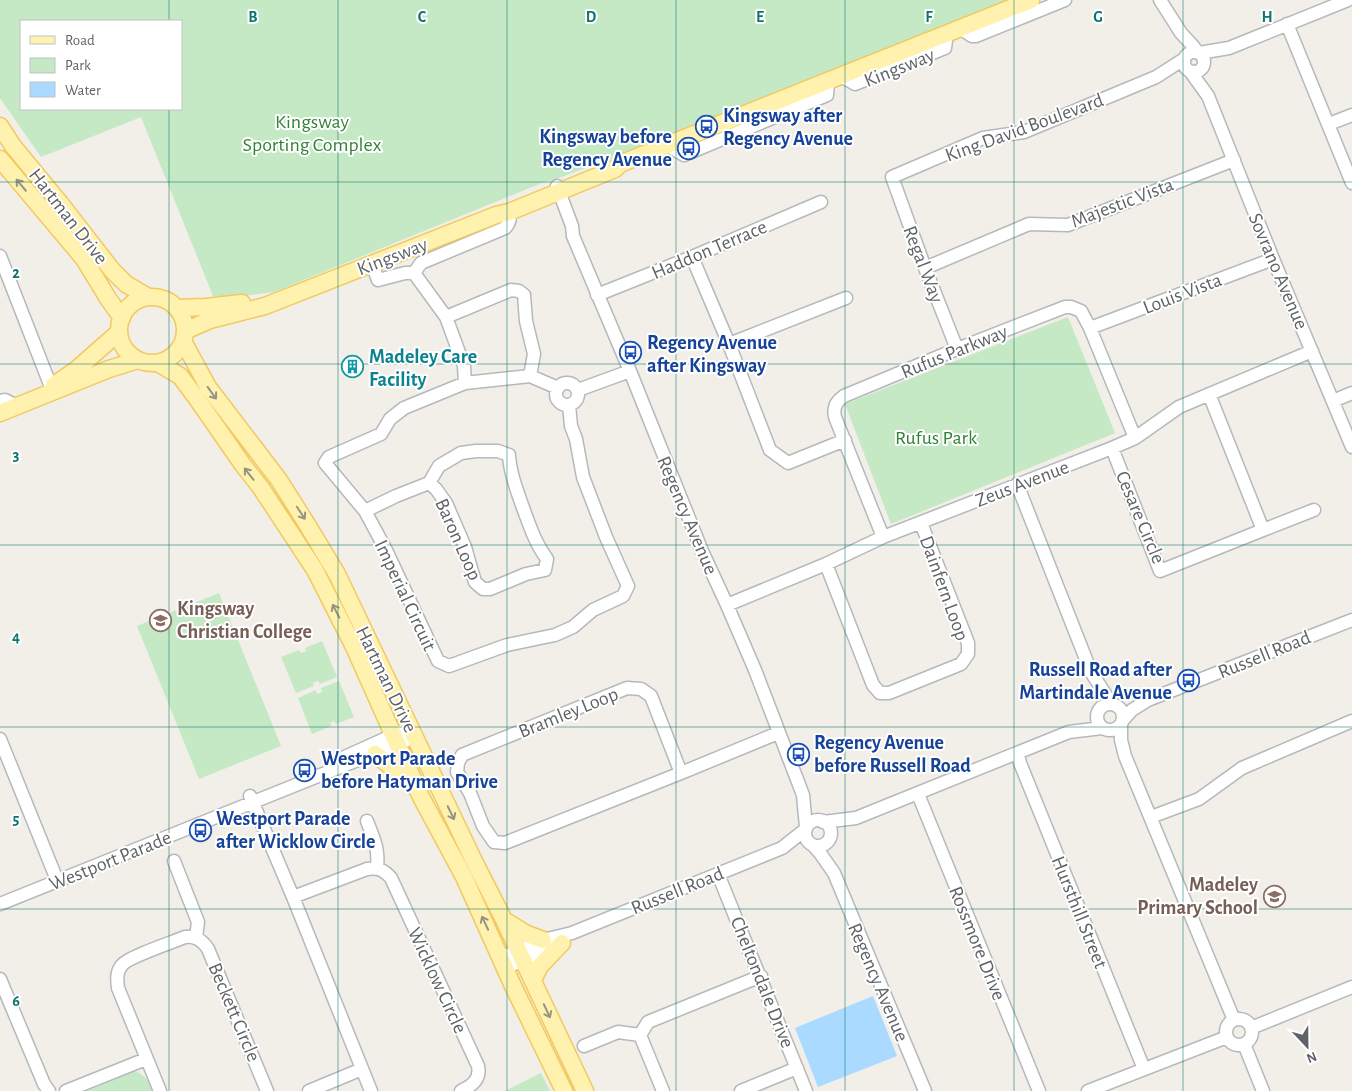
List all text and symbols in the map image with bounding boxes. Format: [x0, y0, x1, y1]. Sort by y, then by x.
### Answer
text: B [248, 9, 258, 25]
text: C [418, 9, 427, 25]
text: D [586, 9, 597, 25]
text: E [756, 9, 764, 25]
text: F [925, 9, 933, 25]
text: G [1093, 9, 1103, 25]
text: H [1261, 9, 1273, 25]
legend [20, 20, 182, 110]
text: Road [65, 33, 95, 48]
street label: Kingsway [861, 45, 938, 91]
text: Park [65, 58, 91, 73]
text: Water [65, 83, 101, 98]
street label: King David Boulevard [943, 90, 1106, 166]
place label: Kingsway after Regency Avenue [723, 106, 853, 149]
park label: Kingsway Sporting Complex [243, 112, 382, 155]
bus stop icon: Kingsway after Regency Avenue [695, 115, 719, 139]
place label: Kingsway before Regency Avenue [539, 127, 672, 170]
bus stop icon: Kingsway before Regency Avenue [676, 136, 700, 160]
street label: Hartman Drive [25, 165, 112, 268]
street label: Majestic Vista [1068, 174, 1176, 232]
one-way arrow [16, 178, 27, 191]
street label: Sovrano Avenue [1245, 210, 1312, 332]
street label: Haddon Terrace [649, 217, 770, 283]
street label: Regal Way [899, 223, 947, 306]
street label: Kingsway [354, 234, 431, 280]
text: 2 [12, 265, 20, 281]
street label: Louis Vista [1140, 270, 1225, 318]
street label: Rufus Parkway [898, 321, 1011, 382]
place label: Regency Avenue after Kingsway [647, 333, 777, 376]
bus stop icon: Regency Avenue after Kingsway [619, 341, 643, 365]
place label: Madeley Care Facility [369, 347, 477, 390]
building icon: Madeley Care Facility [341, 355, 365, 379]
one-way arrow [207, 386, 217, 400]
park label: Rufus Park [895, 428, 977, 448]
text: 3 [13, 447, 20, 463]
street label: Regency Avenue [653, 453, 721, 578]
street label: Zeus Avenue [973, 457, 1072, 511]
one-way arrow [244, 468, 255, 481]
street label: Cesare Circle [1112, 468, 1168, 566]
street label: Baron Loop [431, 495, 485, 583]
one-way arrow [296, 506, 306, 520]
street label: Dainfern Loop [916, 533, 972, 643]
street label: Imperial Circuit [371, 537, 440, 655]
place label: Kingsway Christian College [177, 599, 312, 642]
one-way arrow [331, 604, 340, 619]
school or university icon: Kingsway Christian College [149, 608, 173, 632]
street label: Hartman Drive [352, 623, 420, 736]
street label: Russell Road [1215, 627, 1314, 683]
text: 4 [12, 629, 20, 645]
place label: Russell Road after Martindale Avenue [1019, 660, 1172, 703]
bus stop icon: Russell Road after Martindale Avenue [1176, 669, 1200, 693]
street label: Bramley Loop [516, 684, 621, 742]
place label: Regency Avenue before Russell Road [814, 733, 971, 776]
bus stop icon: Regency Avenue before Russell Road [786, 742, 810, 766]
place label: Westport Parade before Hatyman Drive [321, 749, 498, 792]
bus stop icon: Westport Parade before Hatyman Drive [293, 758, 317, 782]
one-way arrow [447, 805, 456, 820]
place label: Westport Parade after Wicklow Circle [216, 809, 376, 852]
text: 5 [13, 811, 20, 827]
bus stop icon: Westport Parade after Wicklow Circle [188, 818, 212, 842]
street label: Westport Parade [46, 827, 174, 895]
street label: Hursthill Street [1047, 853, 1111, 972]
street label: Russell Road [628, 863, 727, 919]
place label: Madeley Primary School [1137, 875, 1258, 918]
street label: Rossmore Drive [945, 883, 1009, 1003]
school or university icon: Madeley Primary School [1262, 884, 1286, 908]
street label: Cheltondale Drive [727, 914, 798, 1051]
one-way arrow [480, 916, 489, 931]
street label: Regency Avenue [844, 920, 912, 1045]
street label: Wicklow Circle [404, 924, 470, 1036]
street label: Beckett Circle [204, 960, 264, 1065]
text: 6 [12, 993, 20, 1009]
one-way arrow [543, 1004, 553, 1019]
north arrow [1282, 1021, 1332, 1071]
text: N [1304, 1049, 1319, 1065]

